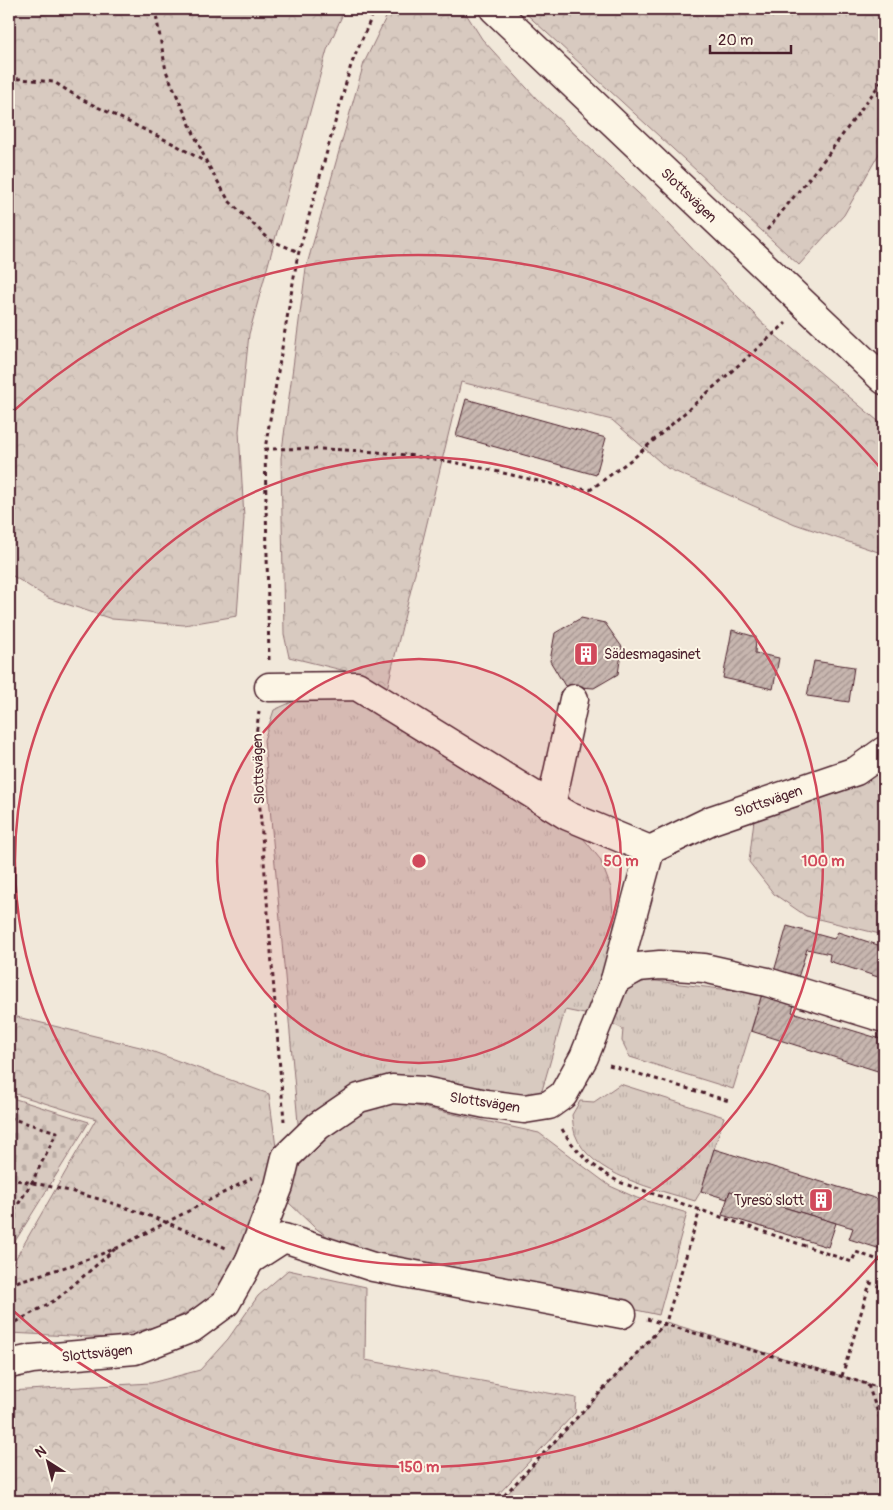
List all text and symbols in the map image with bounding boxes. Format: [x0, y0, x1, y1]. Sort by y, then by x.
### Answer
scale bar [710, 22, 792, 54]
text: 20 m [718, 31, 753, 50]
street label: Slottsvägen [657, 165, 720, 226]
building icon: Sädesmagasinet [573, 641, 599, 667]
place label: Sädesmagasinet [604, 646, 701, 663]
street label: Slottsvägen [249, 733, 268, 805]
street label: Slottsvägen [732, 782, 805, 821]
centre of rings [410, 852, 428, 870]
text: 50 m [604, 852, 638, 871]
text: 100 m [802, 852, 844, 871]
street label: Slottsvägen [448, 1089, 521, 1116]
building icon: Tyresö slott [808, 1187, 834, 1213]
place label: Tyresö slott [734, 1192, 804, 1209]
street label: Slottsvägen [61, 1341, 133, 1366]
north arrow [22, 1438, 72, 1488]
text: N [32, 1442, 49, 1462]
text: 150 m [399, 1458, 439, 1477]

